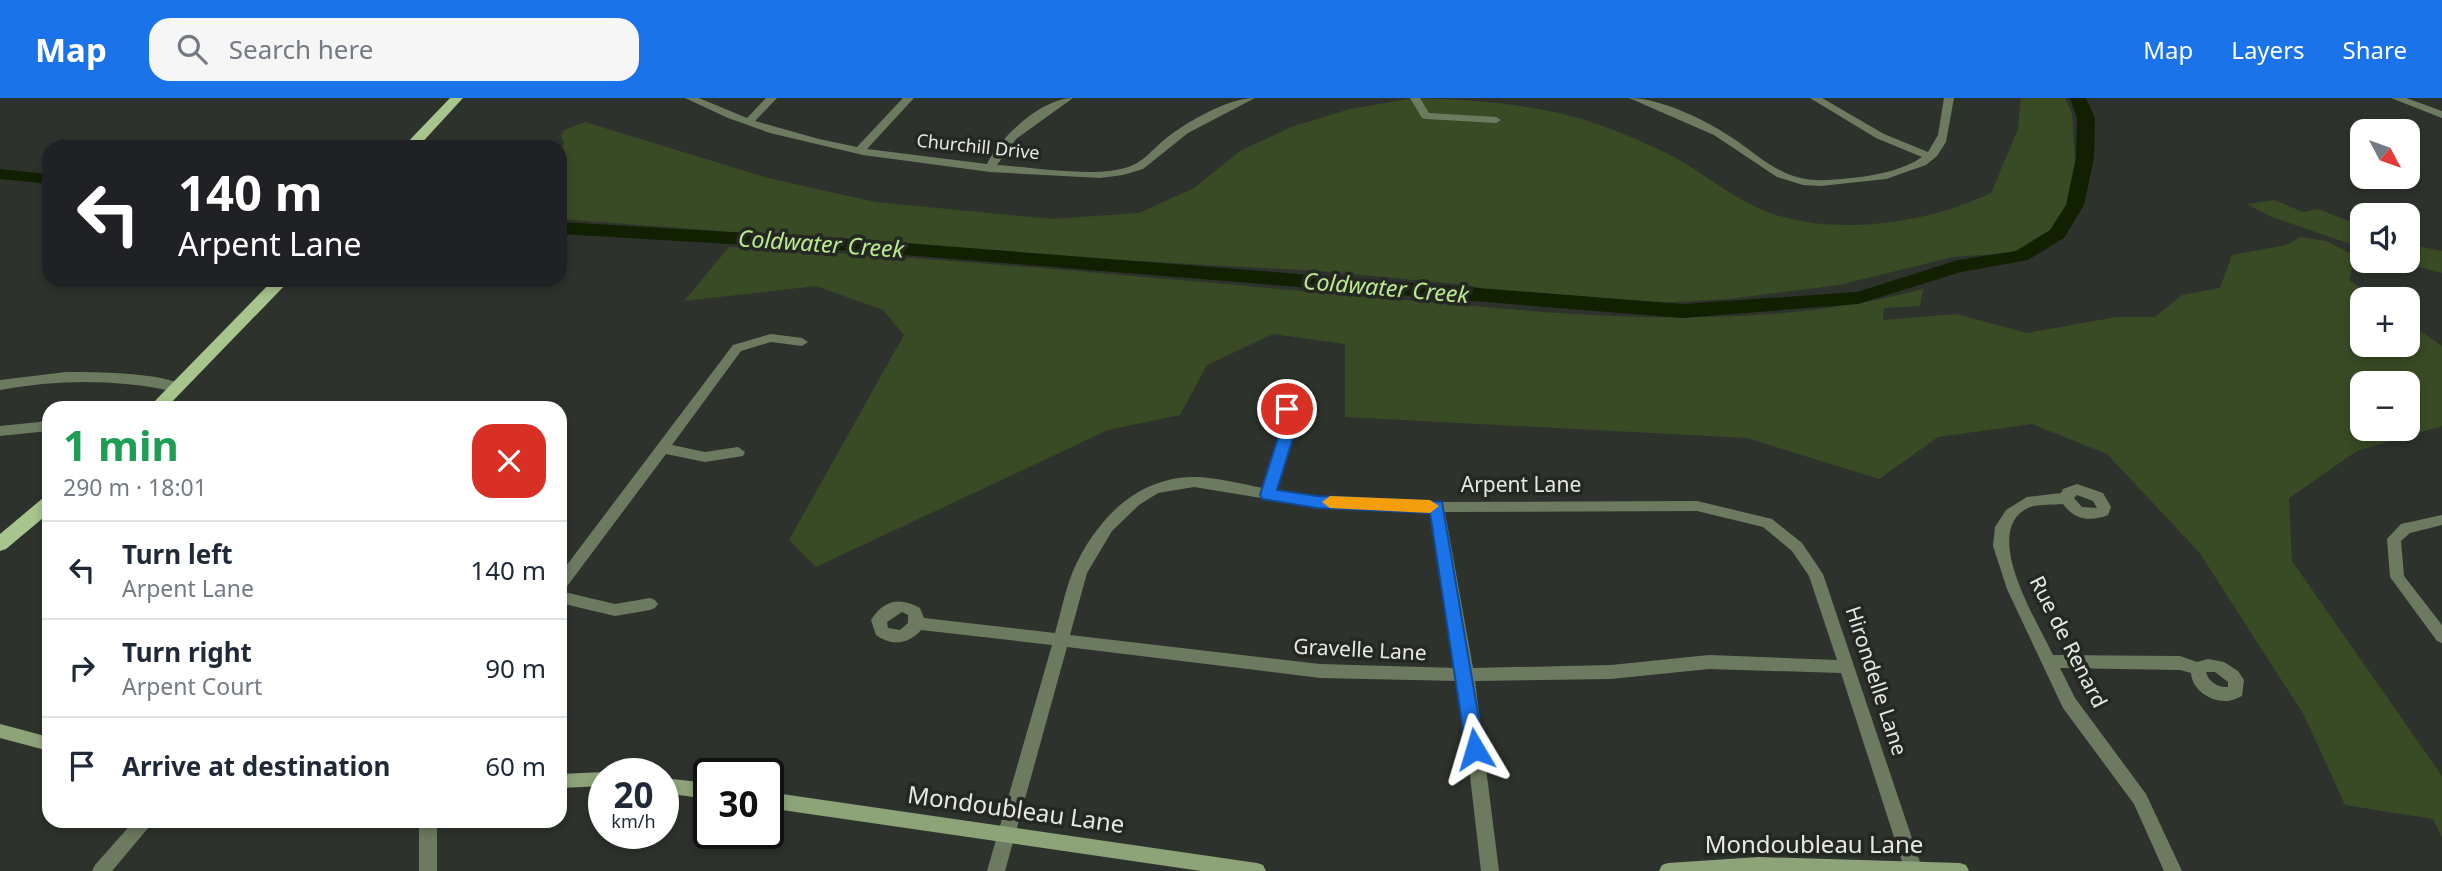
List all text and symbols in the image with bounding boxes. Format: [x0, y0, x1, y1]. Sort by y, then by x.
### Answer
search box [149, 18, 639, 81]
text: Map [35, 27, 107, 72]
icon: search [173, 30, 211, 68]
text: Search here [229, 31, 373, 67]
text: Map [2143, 33, 2193, 66]
text: Layers [2231, 33, 2305, 66]
text: Share [2343, 33, 2407, 66]
north arrow [2350, 119, 2420, 189]
map controls [2350, 119, 2420, 441]
street label: Churchill Drive [915, 128, 1041, 164]
text: 140 m [178, 159, 323, 225]
icon: left [63, 168, 154, 259]
button: sound [2350, 203, 2420, 273]
water label: Coldwater Creek [737, 221, 907, 265]
text: Arpent Lane [178, 222, 362, 265]
water label: Coldwater Creek [1302, 264, 1472, 310]
button: + [2350, 287, 2420, 357]
button: − [2350, 371, 2420, 441]
pin [1257, 379, 1317, 439]
icon: arrive [1268, 390, 1306, 428]
text: 1 min [63, 416, 179, 473]
button: close [472, 424, 546, 498]
street label: Arpent Lane [1461, 470, 1581, 498]
text: 290 m · 18:01 [63, 471, 207, 503]
text: Turn left [122, 536, 233, 572]
icon: left [63, 551, 101, 589]
text: 140 m [470, 552, 546, 588]
street label: Rue de Renard [2024, 571, 2114, 712]
text: Arpent Lane [122, 572, 254, 604]
street label: Hirondelle Lane [1840, 602, 1914, 759]
street label: Gravelle Lane [1293, 632, 1427, 666]
text: Turn right [122, 634, 252, 670]
icon: right [63, 649, 101, 687]
text: 90 m [485, 650, 546, 686]
text: Arpent Court [122, 670, 262, 702]
position arrow [1438, 712, 1512, 786]
icon: arrive [63, 747, 101, 785]
text: Arrive at destination [122, 748, 391, 784]
text: 60 m [485, 748, 546, 784]
speed limit sign: 30 [693, 758, 784, 849]
text: 20 [613, 771, 654, 818]
street label: Mondoubleau Lane [906, 777, 1127, 840]
text: km/h [611, 809, 656, 833]
street label: Mondoubleau Lane [1705, 827, 1923, 860]

